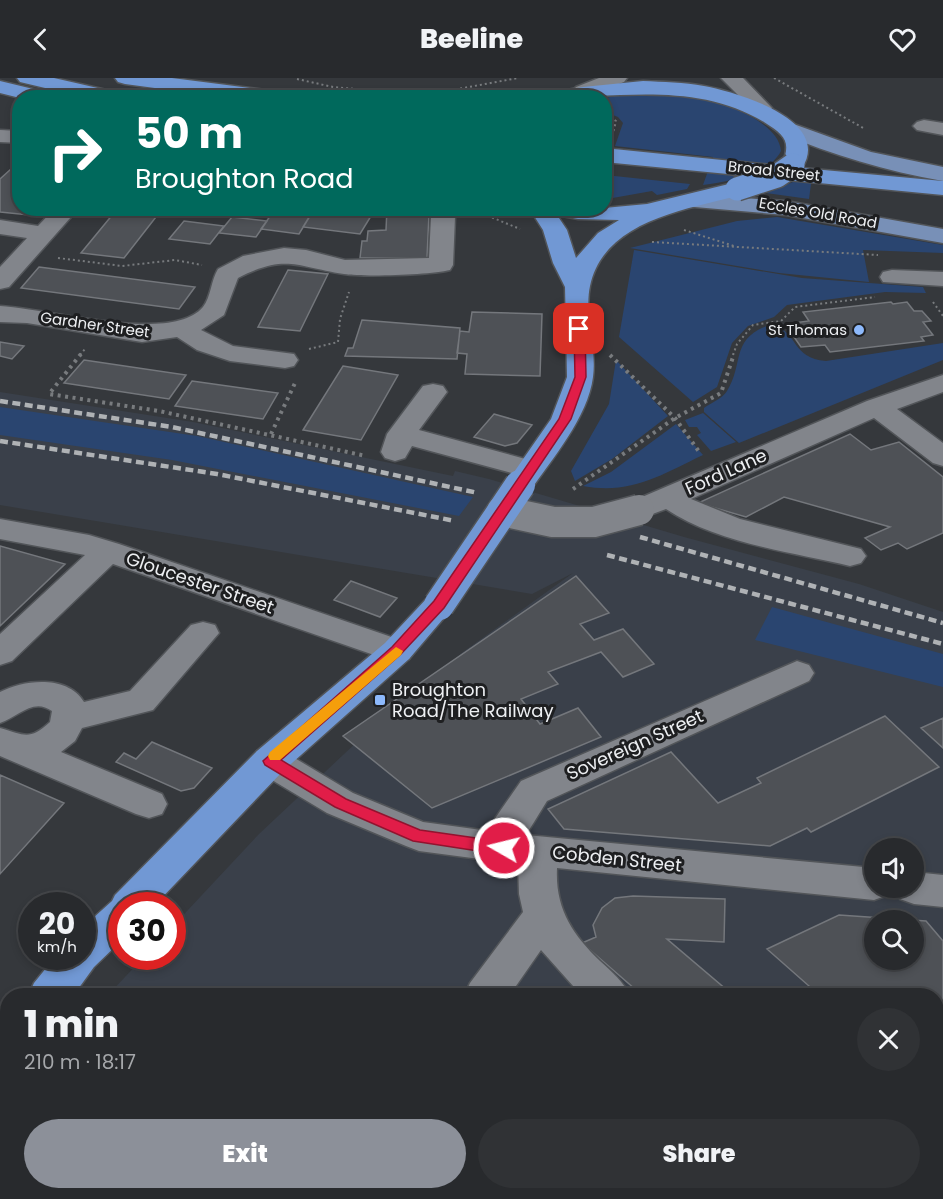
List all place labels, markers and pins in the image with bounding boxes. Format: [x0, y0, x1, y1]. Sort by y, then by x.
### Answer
pin [553, 303, 604, 354]
place label: St Thomas [768, 319, 847, 340]
marker: St Thomas [852, 323, 866, 337]
place label: Broughton Road/The Railway [392, 677, 554, 723]
marker: Broughton Road/The Railway [373, 693, 387, 707]

